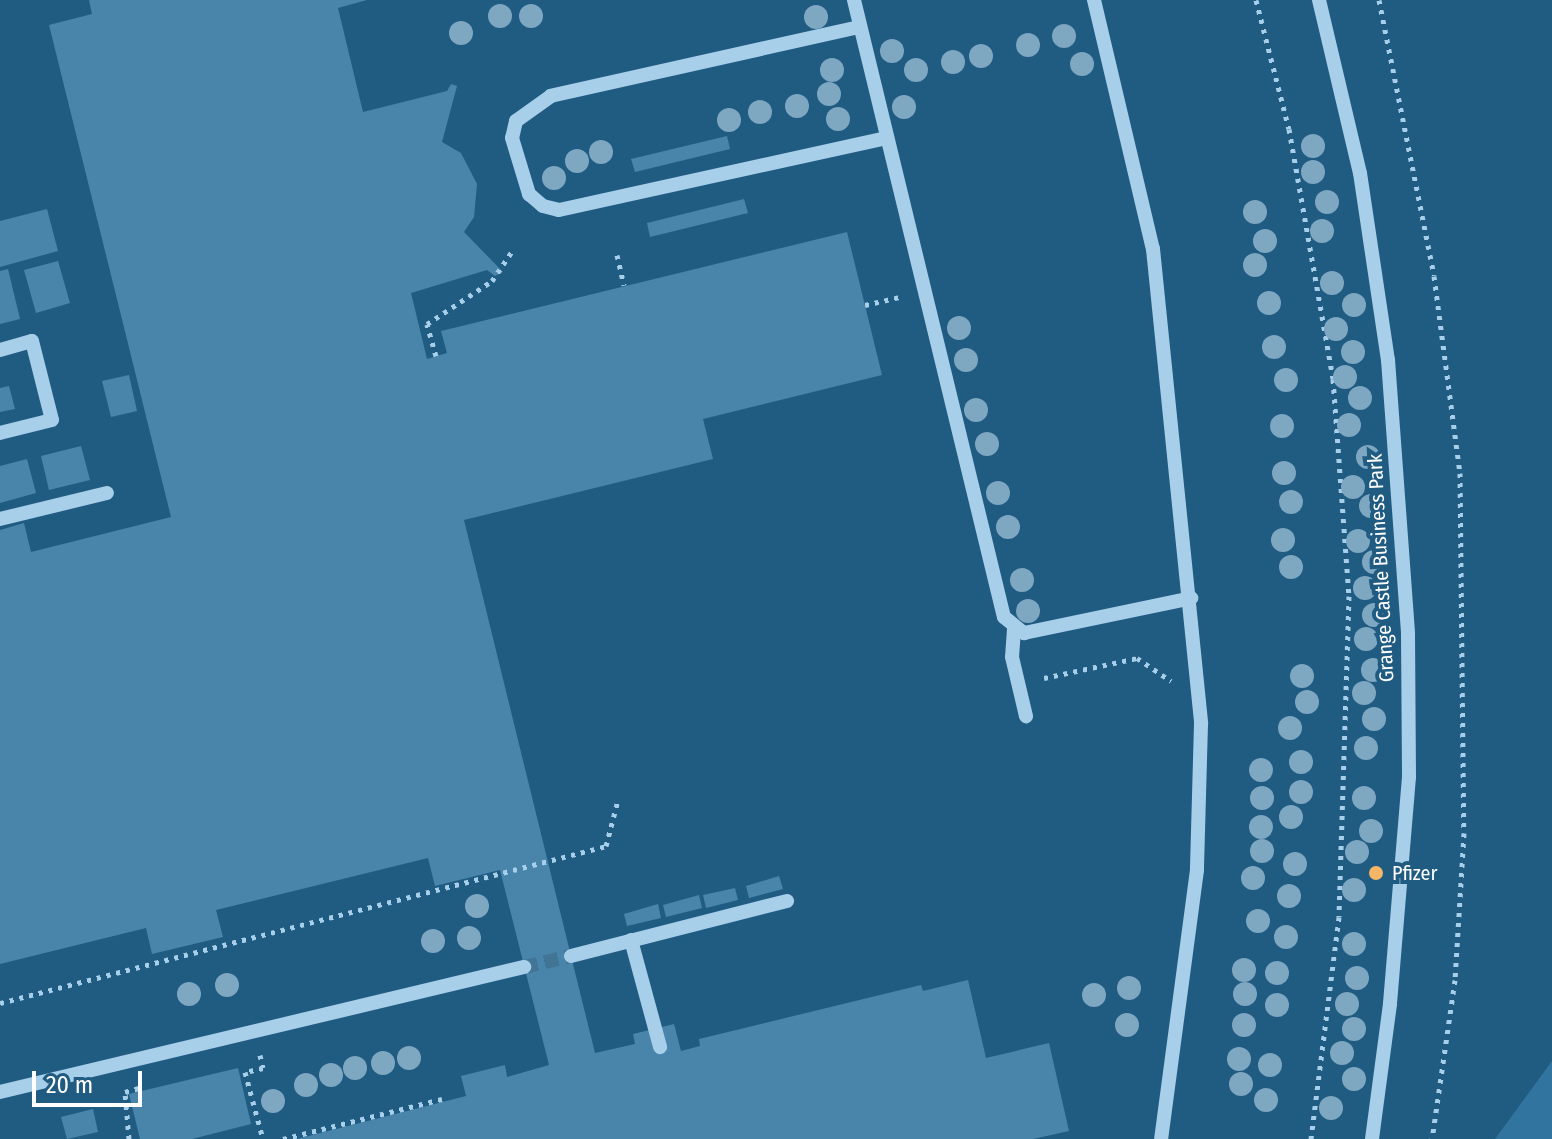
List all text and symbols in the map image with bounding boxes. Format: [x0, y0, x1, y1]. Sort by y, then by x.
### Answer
street label: Grange Castle Business Park [1363, 453, 1399, 683]
place label: Pfizer [1392, 861, 1437, 885]
marker: Pfizer [1367, 864, 1385, 882]
scale bar [36, 1055, 146, 1105]
text: 20 m [46, 1071, 93, 1099]

